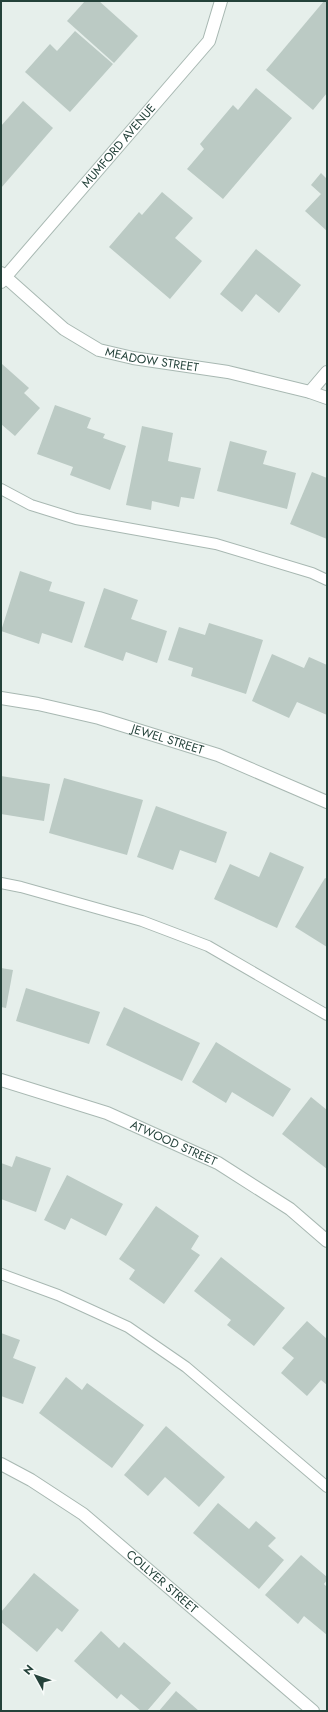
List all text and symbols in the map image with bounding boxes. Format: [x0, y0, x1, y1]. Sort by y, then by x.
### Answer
street label: MUMFORD AVENUE [77, 100, 160, 192]
street label: MEADOW STREET [103, 343, 200, 377]
street label: JEWEL STREET [127, 719, 206, 759]
street label: ATWOOD STREET [127, 1116, 220, 1170]
street label: COLLYER STREET [122, 1546, 202, 1618]
north arrow [16, 1656, 56, 1696]
text: N [19, 1661, 37, 1678]

